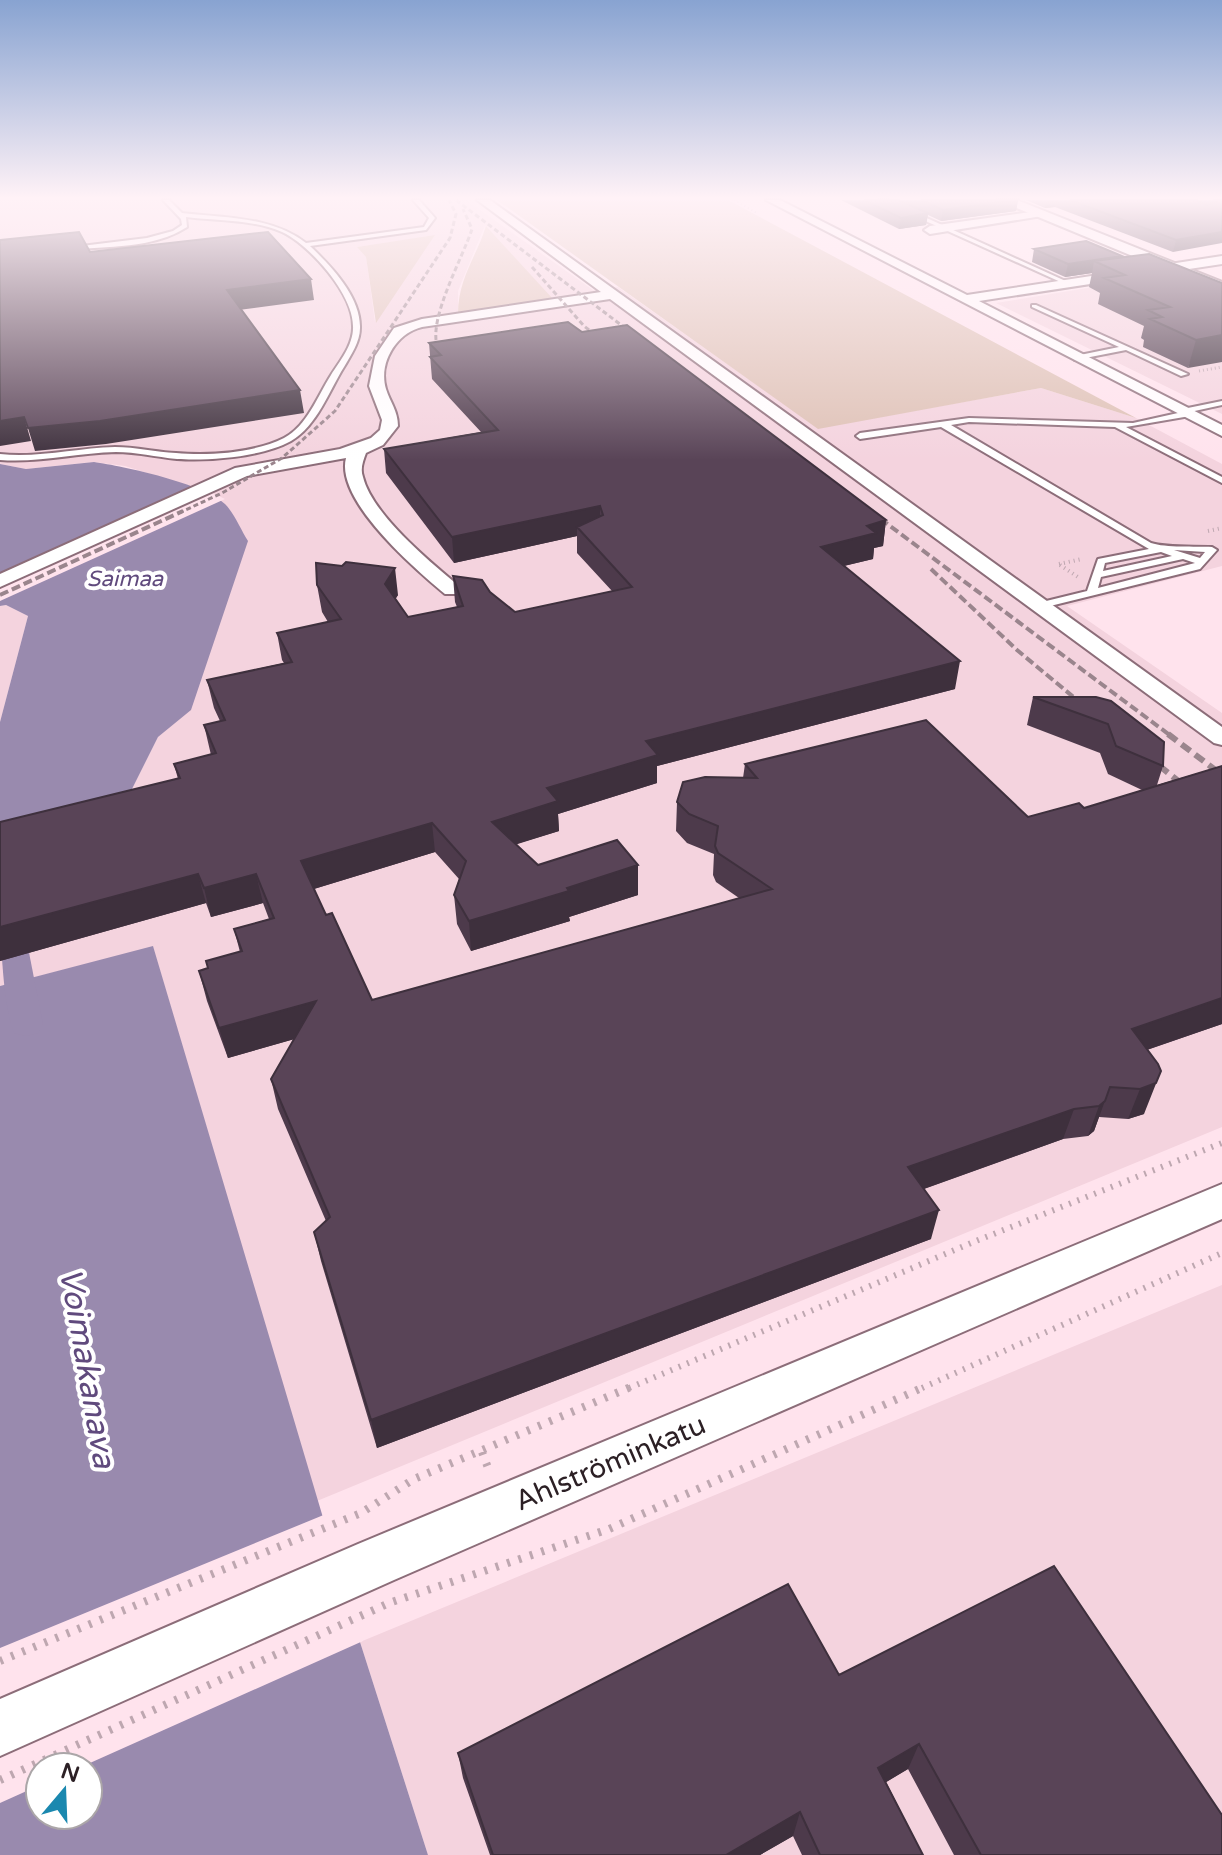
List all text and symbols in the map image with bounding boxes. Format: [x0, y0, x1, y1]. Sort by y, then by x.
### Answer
water label: Saimaa [87, 566, 164, 592]
water label: Voimakanava [51, 1265, 123, 1472]
street label: Ahlströminkatu [510, 1407, 711, 1518]
north arrow [24, 1751, 104, 1831]
text: N [58, 1758, 83, 1788]

